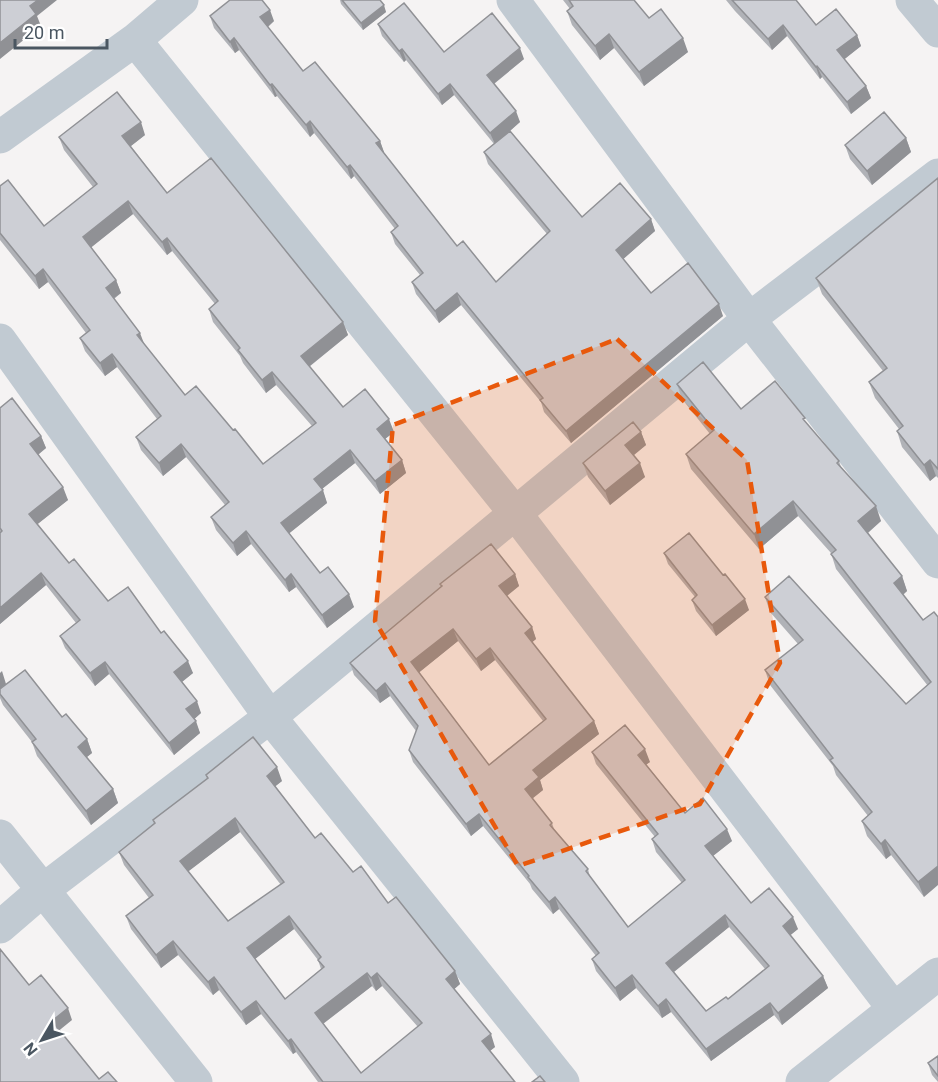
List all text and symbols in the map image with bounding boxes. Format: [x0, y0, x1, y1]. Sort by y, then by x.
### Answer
scale bar [15, 12, 106, 50]
text: 20 m [24, 22, 64, 43]
north arrow [12, 1010, 72, 1070]
text: N [20, 1039, 42, 1059]

